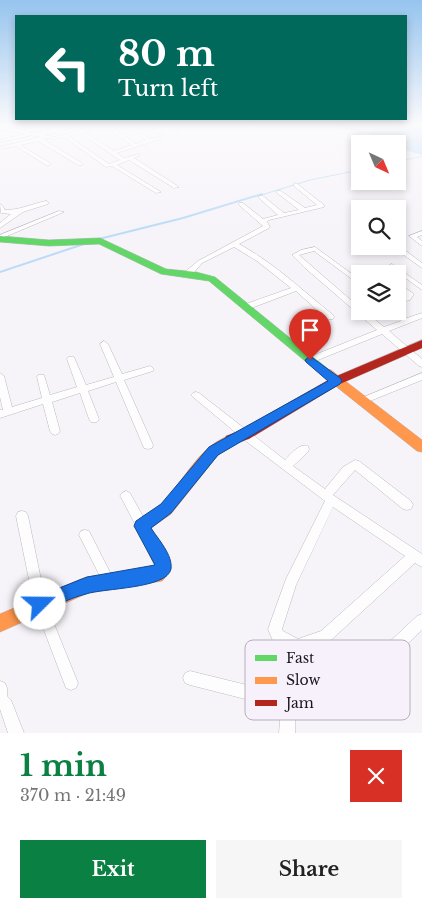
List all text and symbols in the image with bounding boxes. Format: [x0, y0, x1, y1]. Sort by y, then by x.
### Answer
text: 80 m [118, 32, 215, 75]
icon: left [35, 35, 100, 100]
text: Turn left [118, 75, 218, 102]
north arrow [351, 135, 406, 190]
map controls [351, 135, 406, 320]
button: search [351, 200, 406, 255]
button: layers [351, 265, 406, 320]
pin [289, 309, 331, 360]
icon: arrive [296, 316, 324, 344]
position arrow [13, 577, 65, 629]
legend [245, 640, 410, 720]
text: Fast [286, 649, 315, 667]
text: Slow [286, 671, 320, 689]
text: Jam [284, 694, 314, 712]
text: 1 min [20, 747, 107, 784]
button: close [350, 750, 402, 802]
text: 370 m · 21:49 [20, 785, 126, 805]
button: Exit [20, 840, 206, 898]
button: Share [216, 840, 402, 898]

